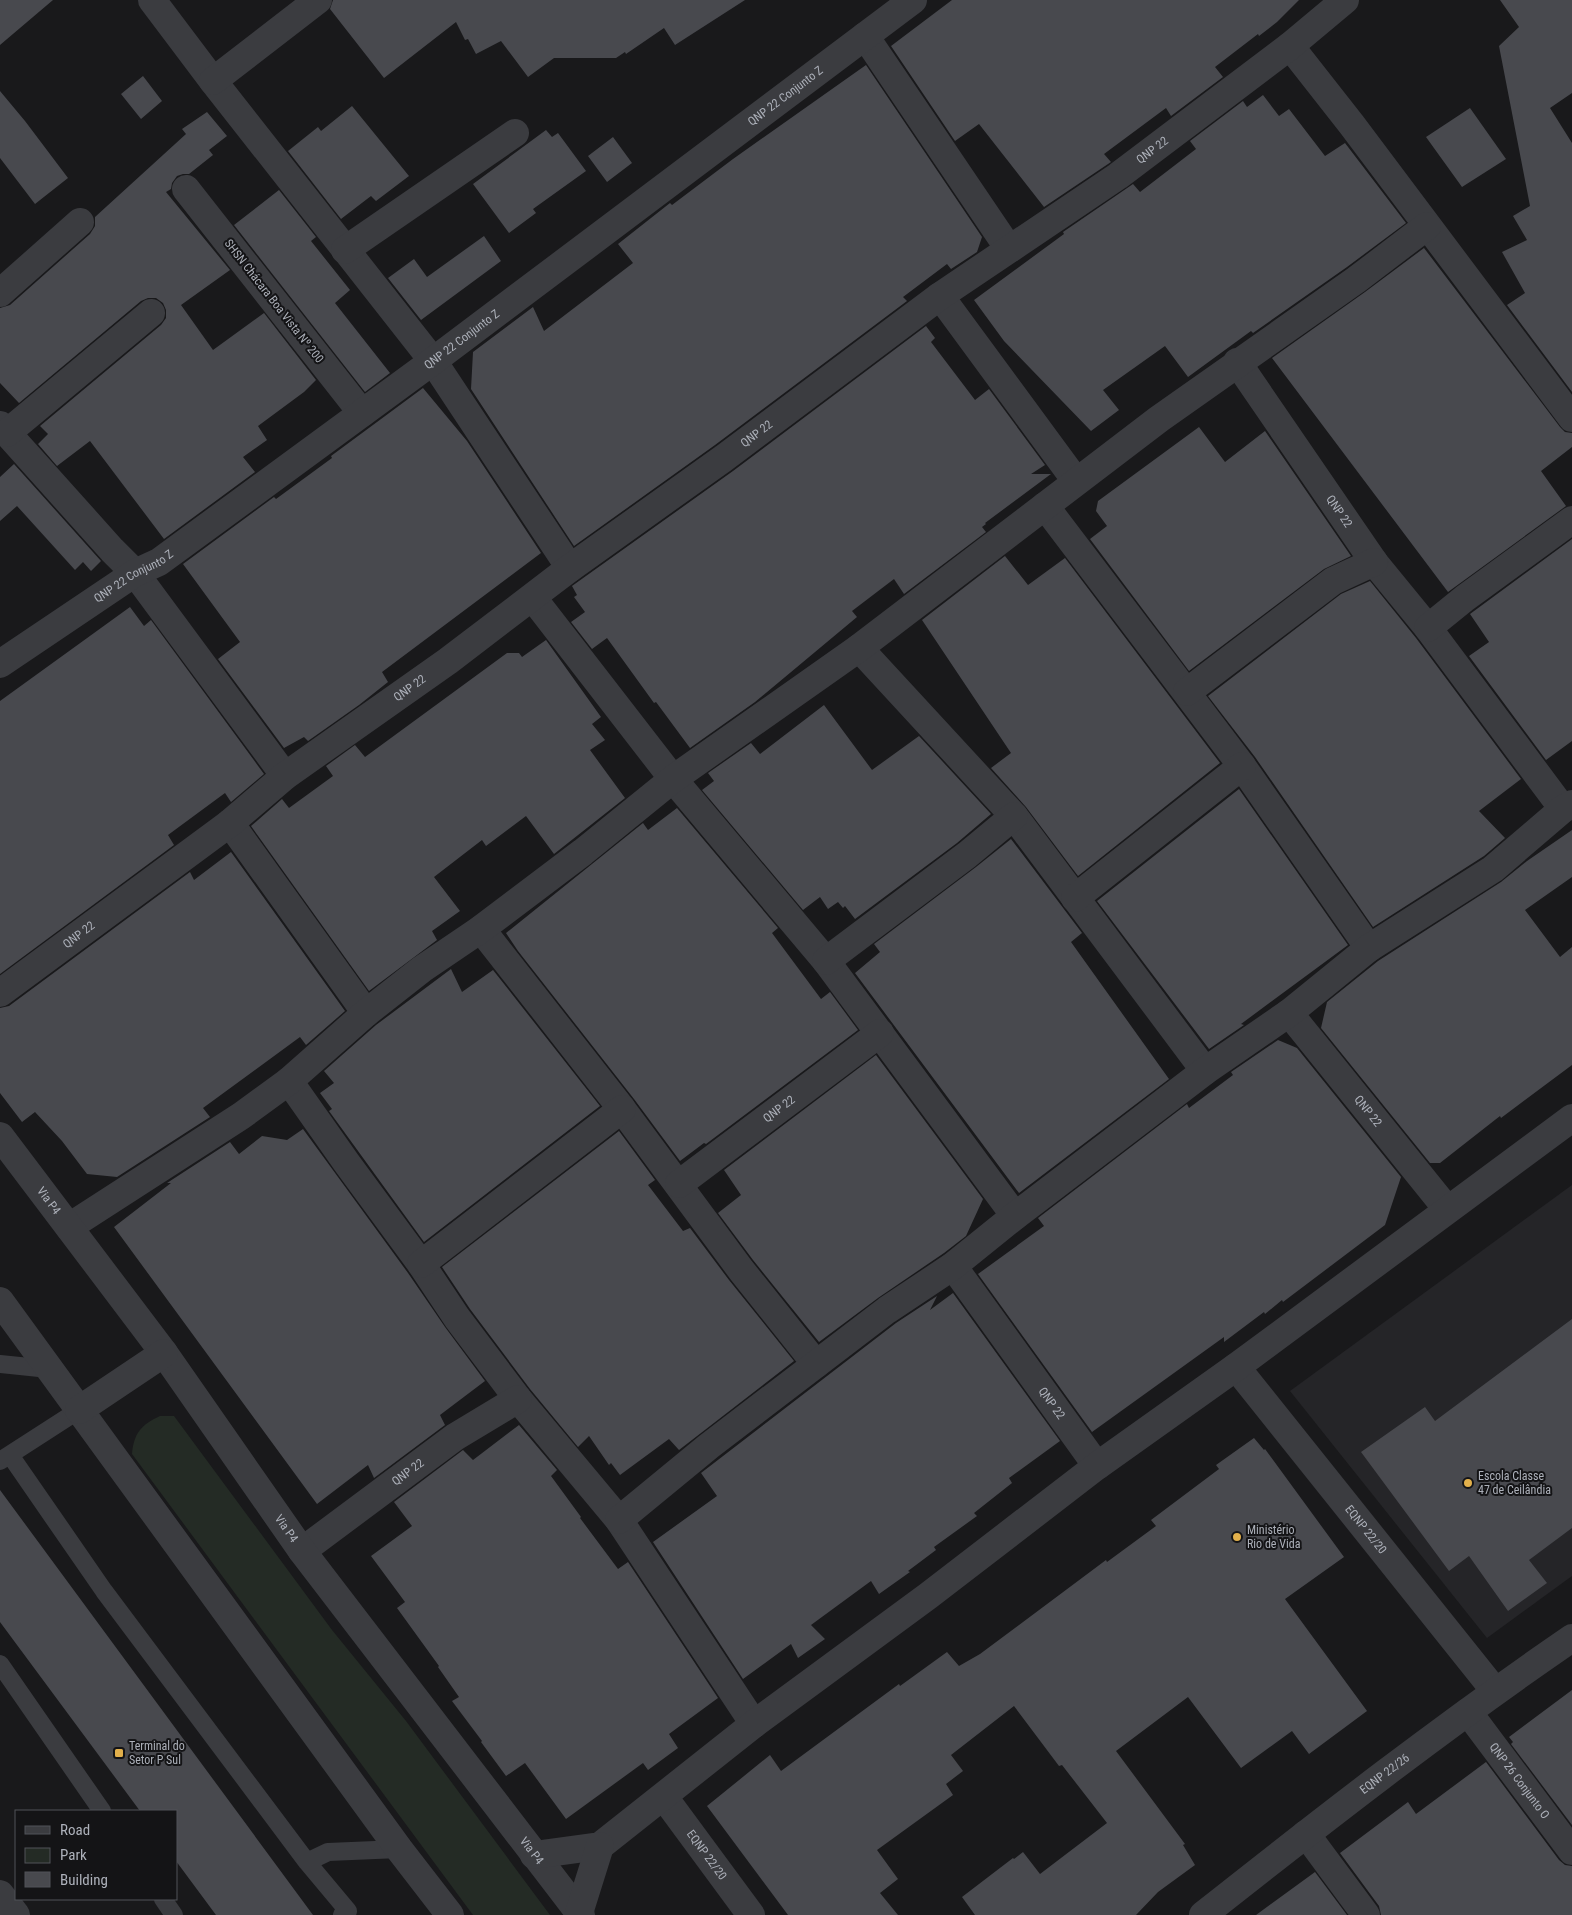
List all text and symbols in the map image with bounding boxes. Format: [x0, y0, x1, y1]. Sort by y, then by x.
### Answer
street label: QNP 22 Conjunto Z [745, 63, 826, 129]
street label: QNP 22 [1134, 134, 1171, 167]
street label: SHSN Chácara Boa Vista Nº 200 [222, 237, 327, 365]
street label: QNP 22 Conjunto Z [421, 307, 502, 372]
street label: QNP 22 [738, 417, 775, 450]
street label: QNP 22 [1323, 493, 1355, 530]
street label: QNP 22 Conjunto Z [91, 547, 176, 606]
street label: QNP 22 [391, 672, 429, 704]
street label: QNP 22 [60, 918, 97, 951]
street label: QNP 22 [760, 1092, 798, 1125]
street label: QNP 22 [1351, 1093, 1385, 1130]
street label: Via P4 [34, 1184, 64, 1217]
street label: QNP 22 [1036, 1384, 1068, 1422]
street label: QNP 22 [389, 1456, 426, 1488]
place label: Escola Classe 47 de Ceilândia [1478, 1469, 1551, 1497]
marker: Escola Classe 47 de Ceilândia [1462, 1477, 1474, 1489]
street label: EQNP 22/20 [1342, 1502, 1390, 1557]
street label: Via P4 [272, 1512, 301, 1545]
place label: Ministério Rio de Vida [1247, 1523, 1301, 1551]
marker: Ministério Rio de Vida [1231, 1531, 1243, 1543]
place label: Terminal do Setor P Sul [129, 1739, 185, 1767]
street label: QNP 26 Conjunto O [1487, 1740, 1552, 1822]
marker: Terminal do Setor P Sul [113, 1747, 125, 1759]
street label: EQNP 22/26 [1357, 1751, 1412, 1797]
legend [15, 1810, 178, 1900]
text: Road [60, 1821, 90, 1839]
street label: EQNP 22/20 [684, 1827, 730, 1883]
street label: Via P4 [517, 1834, 547, 1867]
text: Park [60, 1846, 87, 1864]
text: Building [60, 1871, 108, 1889]

